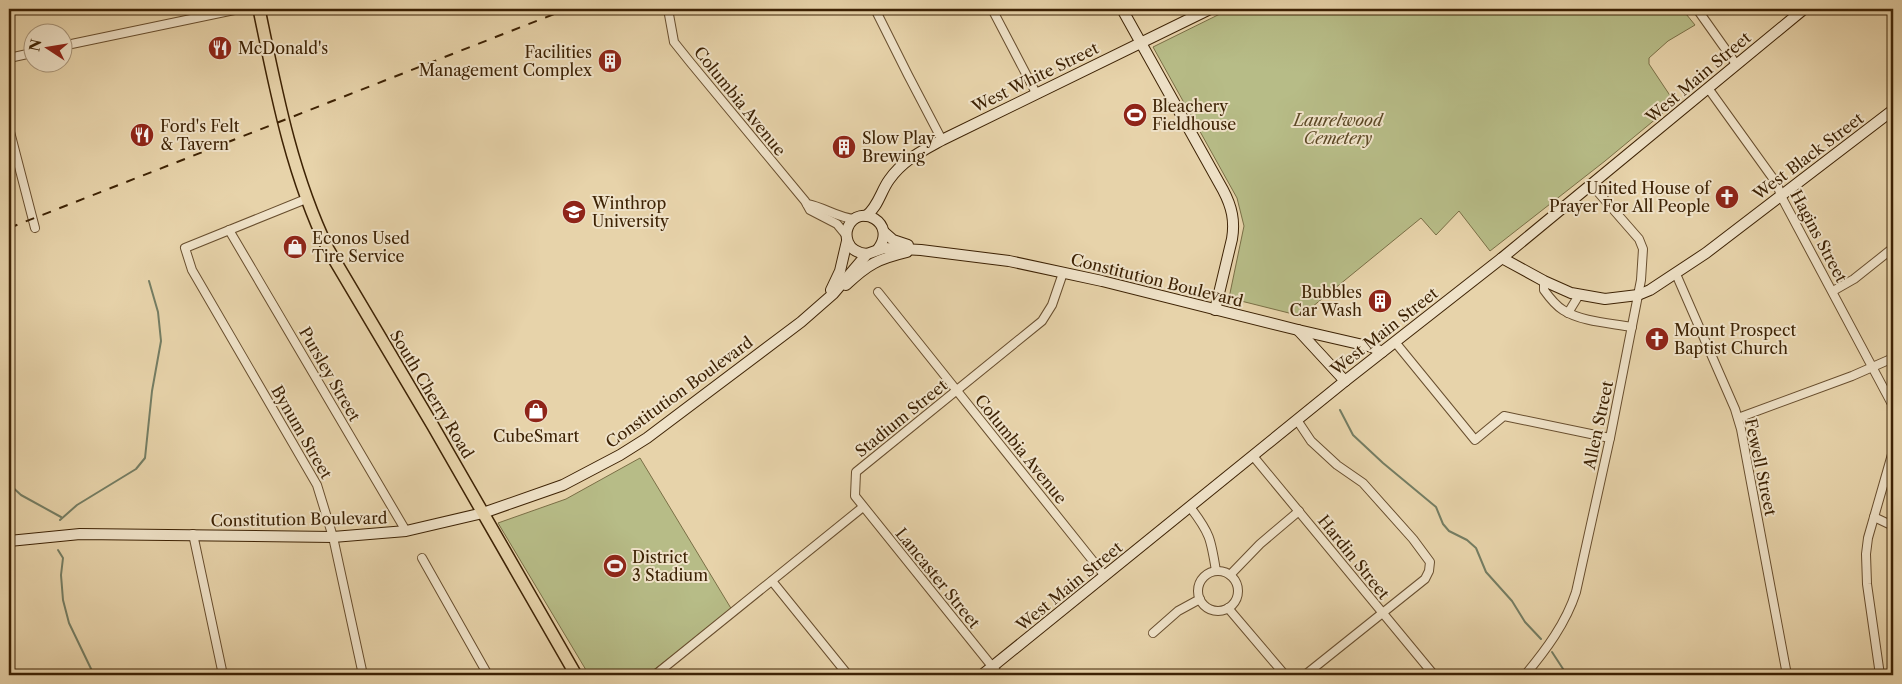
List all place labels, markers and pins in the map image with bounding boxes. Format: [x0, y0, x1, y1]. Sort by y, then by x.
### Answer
restaurant icon: McDonald's [207, 35, 233, 61]
place label: McDonald's [238, 38, 328, 58]
place label: Facilities Management Complex [419, 42, 593, 80]
building icon: Facilities Management Complex [597, 48, 623, 74]
place label: Bleachery Fieldhouse [1152, 96, 1236, 134]
sports icon: Bleachery Fieldhouse [1122, 102, 1148, 128]
place label: Ford's Felt & Tavern [160, 116, 240, 154]
restaurant icon: Ford's Felt & Tavern [129, 122, 155, 148]
place label: Slow Play Brewing [862, 128, 936, 166]
building icon: Slow Play Brewing [831, 134, 857, 160]
place label: United House of Prayer For All People [1549, 178, 1712, 216]
church icon: United House of Prayer For All People [1714, 184, 1740, 210]
place label: Winthrop University [591, 193, 670, 231]
school or university icon: Winthrop University [561, 199, 587, 225]
place label: Econos Used Tire Service [312, 228, 410, 266]
shop icon: Econos Used Tire Service [282, 234, 308, 260]
place label: Bubbles Car Wash [1290, 282, 1362, 320]
building icon: Bubbles Car Wash [1367, 288, 1393, 314]
place label: Mount Prospect Baptist Church [1674, 320, 1796, 358]
church icon: Mount Prospect Baptist Church [1644, 326, 1670, 352]
shop icon: CubeSmart [523, 398, 549, 424]
place label: CubeSmart [493, 426, 579, 446]
place label: District 3 Stadium [632, 547, 708, 585]
sports icon: District 3 Stadium [602, 553, 628, 579]

